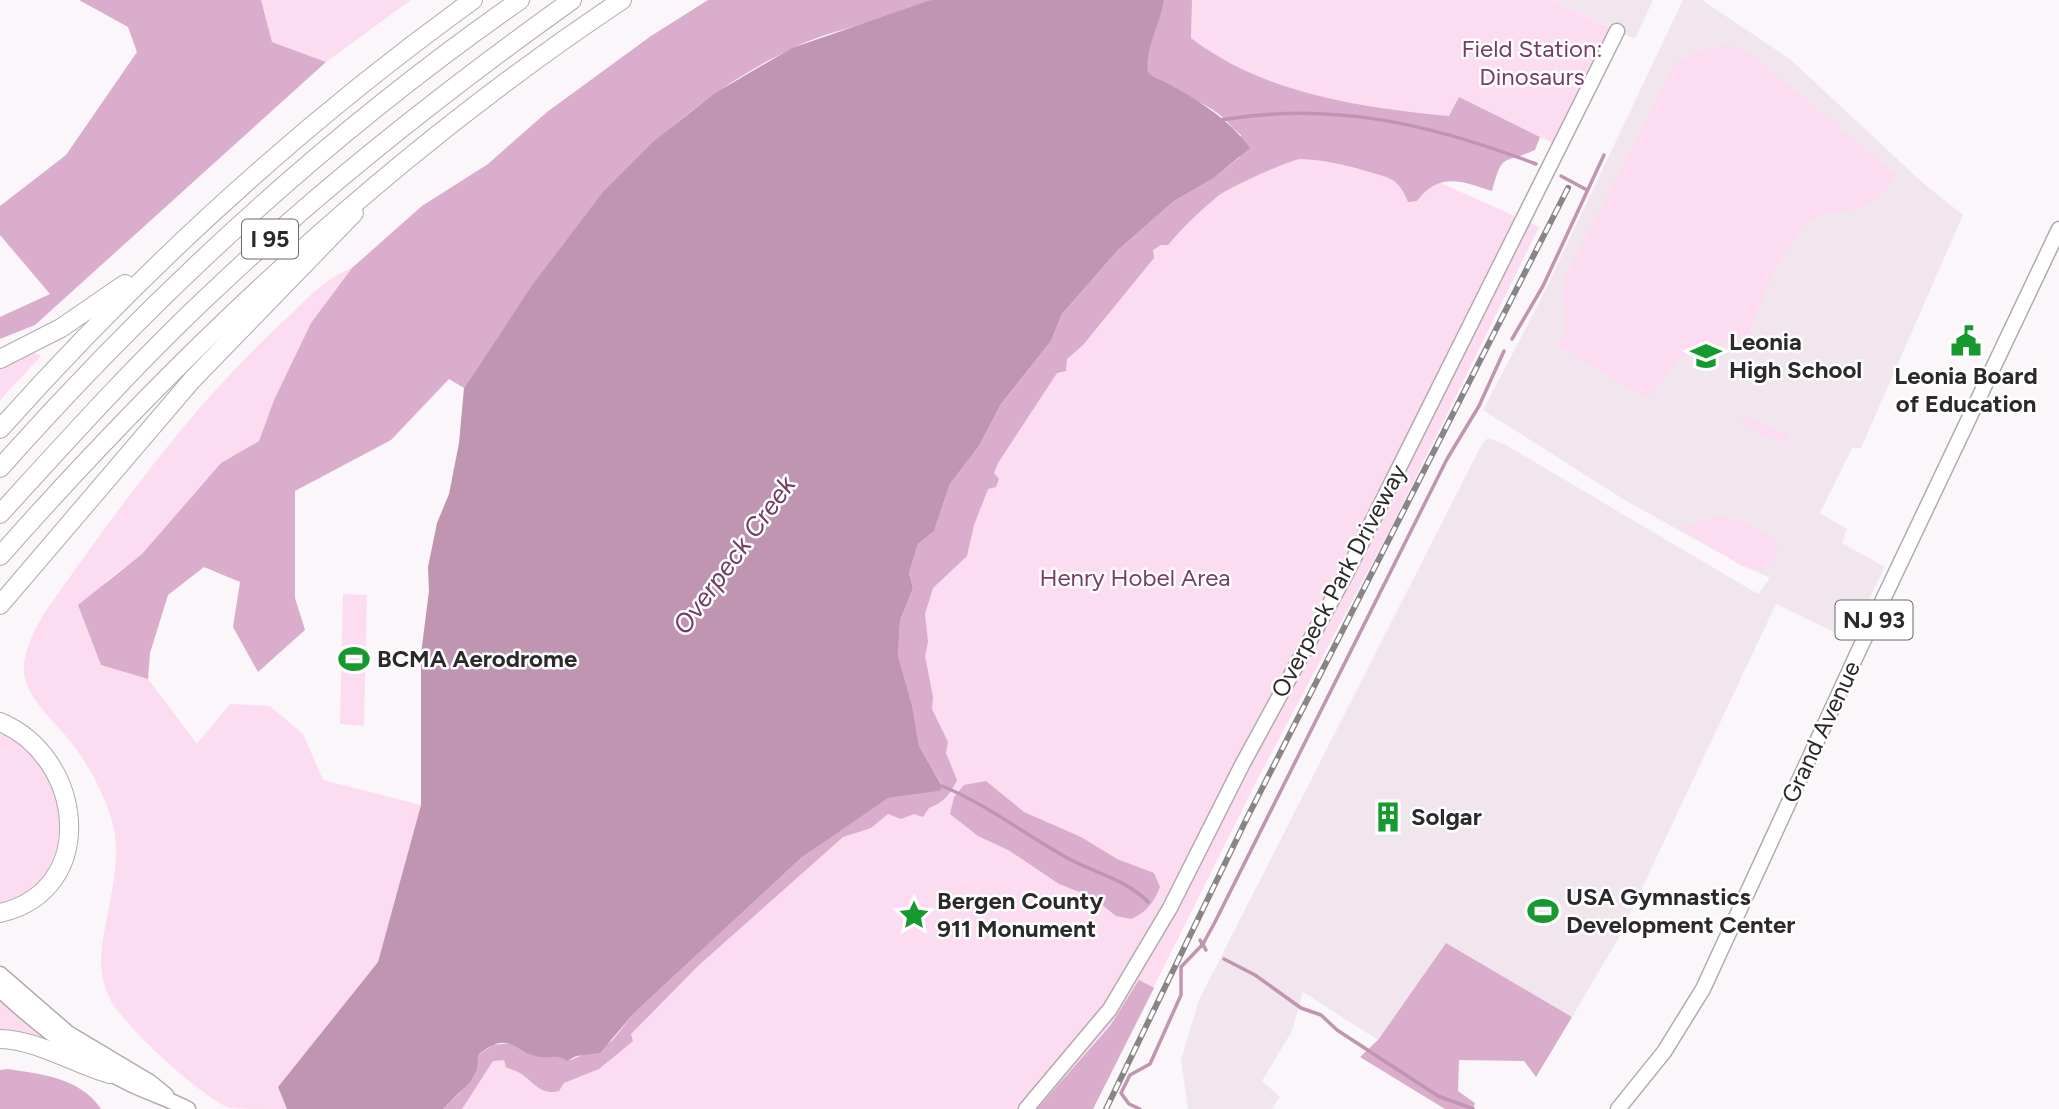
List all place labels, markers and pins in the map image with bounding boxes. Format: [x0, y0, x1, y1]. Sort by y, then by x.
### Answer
public building icon: Leonia Board of Education [1949, 324, 1983, 358]
place label: Leonia High School [1729, 327, 1862, 384]
school or university icon: Leonia High School [1689, 339, 1723, 373]
place label: Leonia Board of Education [1894, 361, 2038, 418]
sports icon: BCMA Aerodrome [337, 642, 371, 676]
place label: BCMA Aerodrome [377, 644, 577, 673]
building icon: Solgar [1371, 800, 1405, 834]
place label: Solgar [1411, 802, 1482, 831]
place label: USA Gymnastics Development Center [1566, 882, 1795, 939]
place label: Bergen County 911 Monument [937, 886, 1103, 943]
sports icon: USA Gymnastics Development Center [1526, 894, 1560, 928]
place icon: Bergen County 911 Monument [897, 898, 931, 932]

